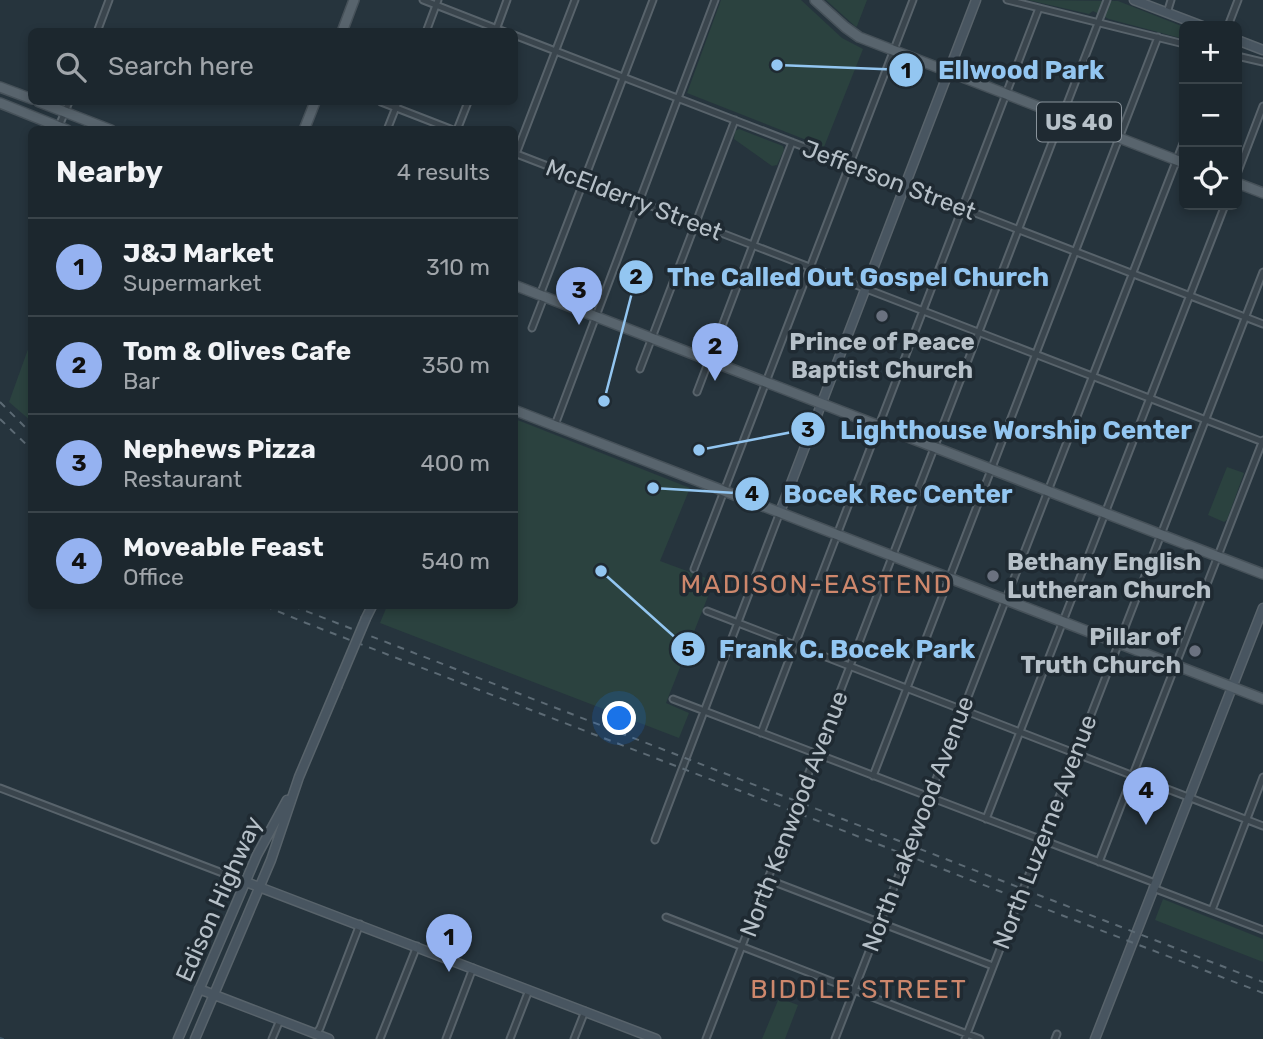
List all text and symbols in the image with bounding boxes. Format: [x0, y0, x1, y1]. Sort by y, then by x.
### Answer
map controls [1179, 21, 1242, 210]
button: + [1179, 21, 1242, 84]
search box [28, 28, 518, 105]
callout: Ellwood Park [889, 47, 1118, 94]
icon: search [52, 48, 90, 86]
text: Search here [108, 51, 254, 82]
text: Ellwood Park [938, 55, 1105, 86]
text: 1 [901, 58, 911, 83]
button: − [1179, 84, 1242, 147]
road number: US 40 [1037, 102, 1121, 141]
street label: Jefferson Street [798, 134, 980, 226]
button: locate [1179, 147, 1242, 210]
text: Nearby [56, 154, 163, 190]
street label: McElderry Street [542, 154, 726, 246]
text: 4 results [397, 158, 490, 186]
text: J&J Market [123, 238, 274, 269]
text: 1 [73, 253, 85, 281]
text: 310 m [426, 253, 490, 281]
callout: The Called Out Gospel Church [618, 254, 1063, 301]
text: The Called Out Gospel Church [667, 262, 1049, 293]
text: 2 [629, 264, 643, 289]
pin: 3 [556, 267, 602, 325]
text: Supermarket [123, 269, 261, 297]
marker: Prince of Peace Baptist Church [874, 308, 890, 324]
pin: 2 [692, 323, 738, 381]
place label: Prince of Peace Baptist Church [789, 328, 975, 384]
text: Tom & Olives Cafe [123, 336, 351, 367]
text: 2 [72, 351, 86, 379]
text: 350 m [422, 351, 490, 379]
text: Bar [123, 367, 160, 395]
callout: Lighthouse Worship Center [791, 406, 1206, 453]
text: Lighthouse Worship Center [840, 415, 1192, 446]
text: 3 [801, 417, 815, 442]
text: Nephews Pizza [123, 434, 316, 465]
text: 3 [71, 449, 87, 477]
text: 400 m [420, 449, 490, 477]
text: Restaurant [123, 465, 242, 493]
callout: Bocek Rec Center [735, 471, 1027, 518]
text: Bocek Rec Center [783, 479, 1013, 510]
text: 4 [745, 481, 759, 506]
text: Moveable Feast [123, 532, 324, 563]
text: 4 [71, 547, 87, 575]
text: 540 m [421, 547, 490, 575]
place label: Bethany English Lutheran Church [1007, 548, 1211, 604]
text: Office [123, 563, 184, 591]
marker: Bethany English Lutheran Church [985, 568, 1001, 584]
district label: MADISON-EASTEND [681, 569, 953, 600]
place label: Pillar of Truth Church [1021, 623, 1181, 679]
callout: Frank C. Bocek Park [670, 625, 990, 672]
text: Frank C. Bocek Park [719, 634, 976, 665]
text: 5 [681, 636, 695, 661]
marker: Pillar of Truth Church [1187, 643, 1203, 659]
street label: North Kenwood Avenue [734, 687, 854, 941]
street label: North Lakewood Avenue [856, 692, 980, 956]
your location [602, 701, 636, 735]
street label: North Luzerne Avenue [987, 711, 1103, 953]
pin: 4 [1123, 767, 1169, 825]
street label: Edison Highway [170, 812, 268, 986]
pin: 1 [426, 914, 472, 972]
district label: BIDDLE STREET [750, 974, 968, 1005]

